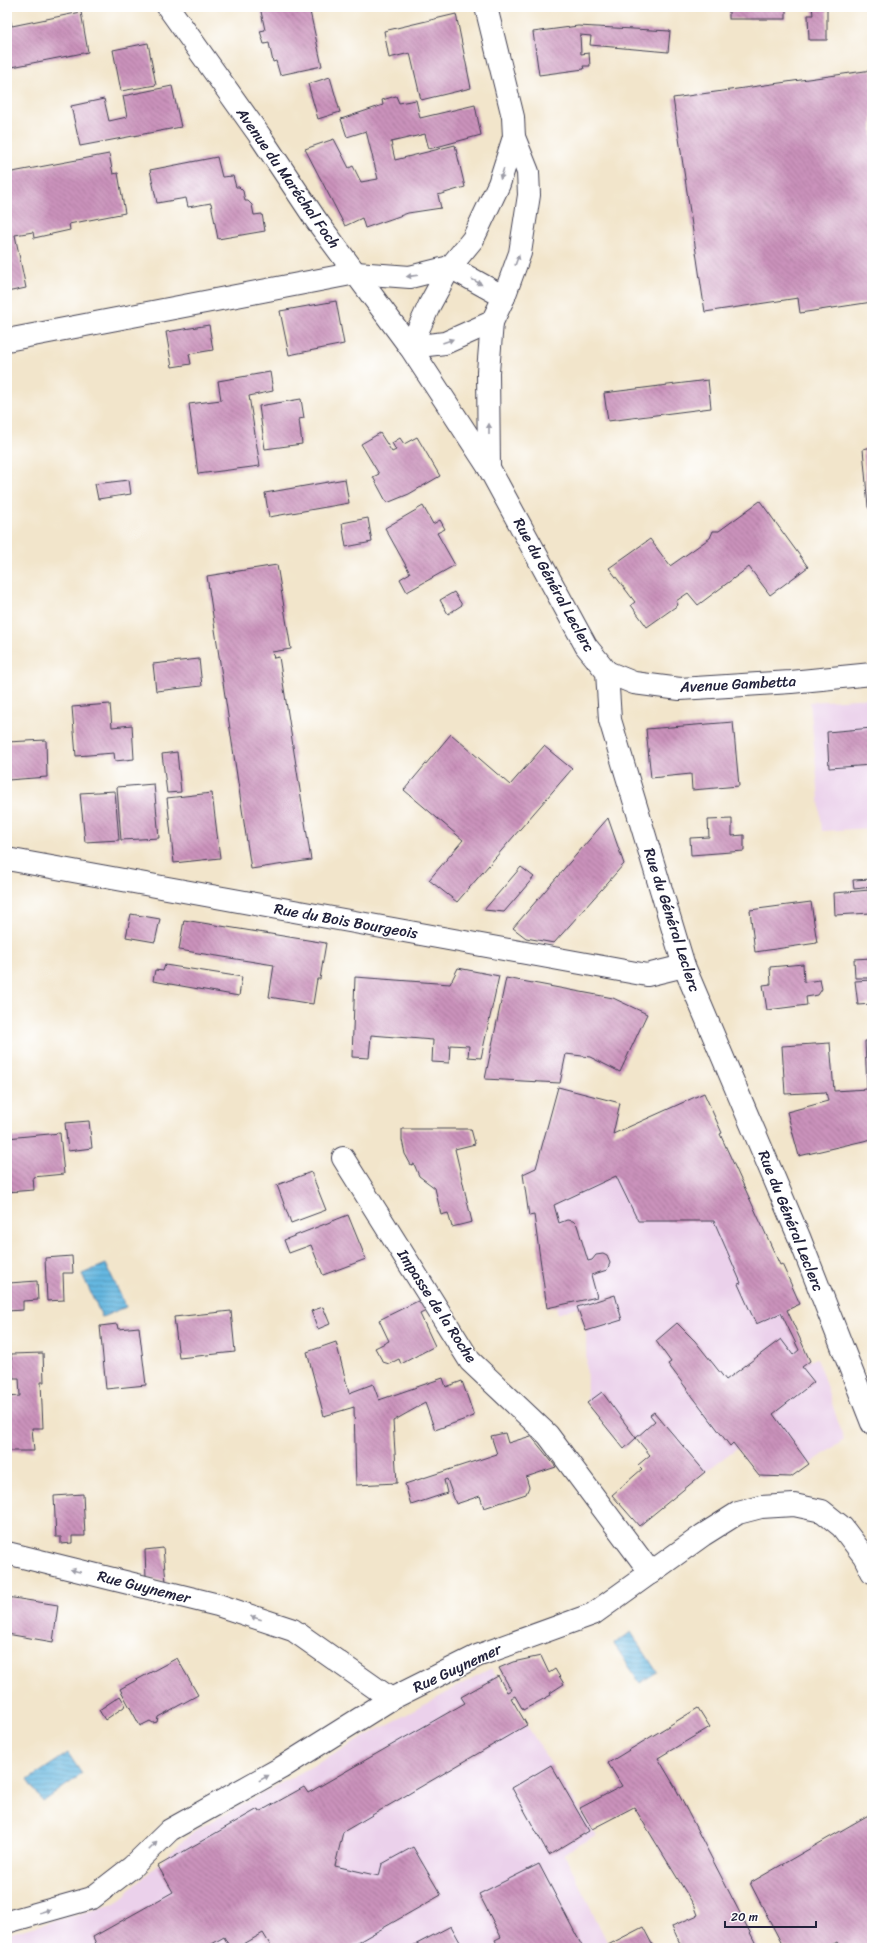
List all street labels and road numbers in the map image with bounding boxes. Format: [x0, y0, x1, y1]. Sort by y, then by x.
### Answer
street label: Avenue du Maréchal Foch [229, 101, 347, 254]
street label: Rue du Général Leclerc [506, 513, 602, 657]
street label: Avenue Gambetta [678, 668, 797, 700]
street label: Rue du Général Leclerc [636, 844, 708, 996]
street label: Rue du Bois Bourgeois [272, 896, 420, 946]
street label: Rue du Général Leclerc [751, 1146, 831, 1296]
street label: Impasse de la Roche [390, 1243, 484, 1368]
street label: Rue Guynemer [95, 1563, 194, 1611]
street label: Rue Guynemer [408, 1636, 506, 1700]

